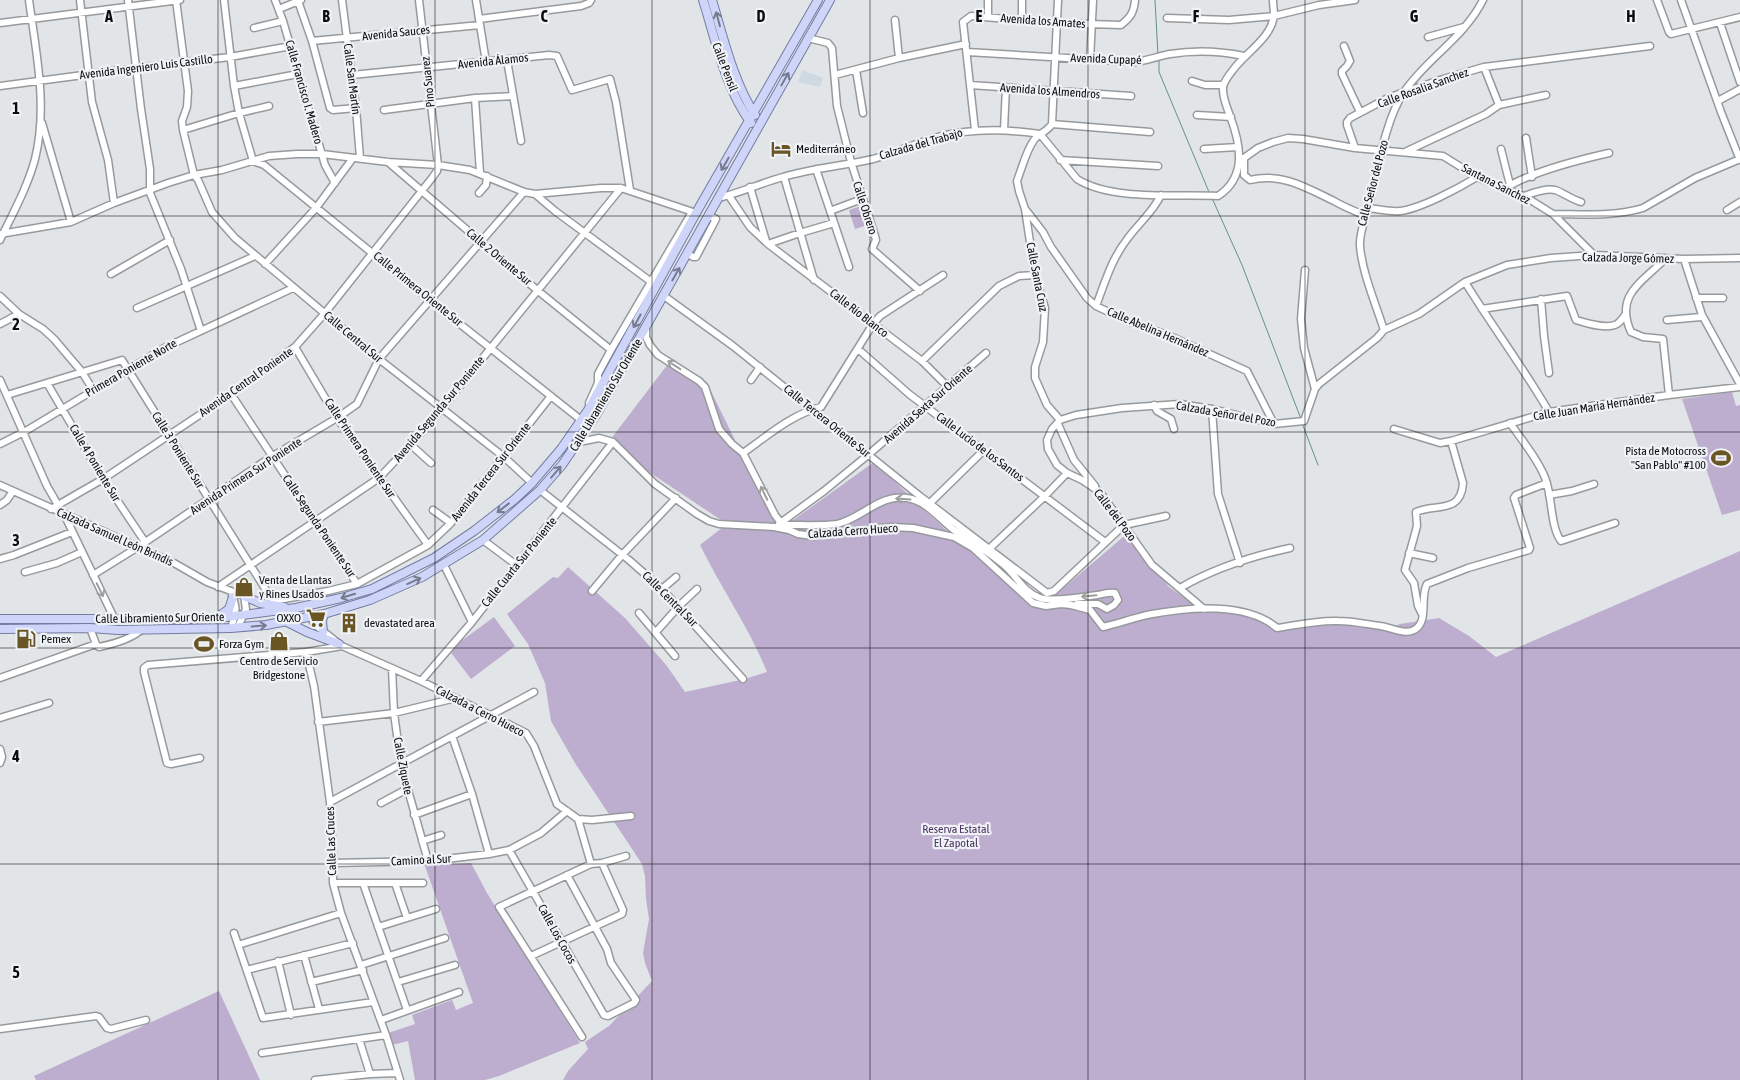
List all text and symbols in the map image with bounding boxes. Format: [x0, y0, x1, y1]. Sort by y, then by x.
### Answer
text: A [104, 7, 113, 25]
text: B [322, 7, 330, 25]
text: C [540, 7, 548, 25]
text: D [757, 7, 766, 25]
text: E [976, 7, 983, 25]
text: F [1193, 7, 1200, 25]
text: G [1410, 7, 1419, 25]
text: H [1626, 7, 1636, 25]
street label: Avenida los Amates [1000, 11, 1086, 31]
one-way arrow [712, 12, 722, 28]
street label: Avenida Sauces [361, 22, 431, 44]
street label: Calle Francisco I. Madero [282, 38, 326, 146]
street label: Calle Pensil [709, 40, 741, 94]
street label: Calle San Martín [341, 43, 363, 115]
street label: Avenida Álamos [457, 50, 529, 72]
street label: Avenida Cupapé [1070, 51, 1142, 67]
street label: Avenida Ingeniero Luis Castillo [79, 52, 214, 82]
street label: Pino Suarez [418, 55, 438, 108]
street label: Calle Rosalia Sanchez [1376, 65, 1471, 111]
one-way arrow [781, 72, 791, 87]
street label: Avenida los Almendros [999, 81, 1101, 101]
text: 1 [12, 99, 20, 117]
street label: Calzada del Trabajo [878, 125, 965, 163]
hotel icon: Mediterráneo [770, 138, 792, 160]
street label: Calle Señor del Pozo [1355, 138, 1391, 228]
place label: Mediterráneo [796, 142, 856, 156]
one-way arrow [720, 156, 730, 170]
street label: Santana Sanchez [1459, 161, 1533, 208]
street label: Calle Obrero [850, 180, 880, 237]
street label: Calle 2 Oriente Sur [463, 226, 535, 289]
street label: Calle Santa Cruz [1023, 241, 1051, 314]
street label: Calle Primera Oriente Sur [371, 249, 466, 329]
street label: Calzada Jorge Gómez [1582, 250, 1675, 266]
one-way arrow [672, 267, 682, 281]
street label: Calle Río Blanco [827, 286, 891, 340]
street label: Calle Abelina Hernández [1105, 304, 1212, 360]
street label: Calle Central Sur [321, 308, 386, 366]
one-way arrow [632, 313, 642, 327]
text: 2 [12, 315, 20, 333]
street label: Primera Poniente Norte [83, 336, 179, 400]
street label: Calle Libramiento Sur Oriente [567, 336, 645, 454]
street label: Avenida Central Poniente [196, 344, 296, 420]
street label: Avenida Segunda Sur Poniente [391, 353, 487, 465]
one-way arrow [667, 360, 681, 370]
street label: Avenida Sexta Sur Oriente [881, 362, 975, 446]
street label: Calle Tercera Oriente Sur [781, 382, 874, 461]
street label: Calle Juan María Hernández [1532, 390, 1656, 424]
street label: Calle Primera Poniente Sur [321, 396, 399, 501]
street label: Calzada Señor del Pozo [1175, 398, 1277, 430]
street label: Calle 3 Poniente Sur [149, 409, 207, 491]
street label: Calle Lucio de los Santos [933, 409, 1027, 485]
street label: Avenida Tercera Sur Oriente [448, 420, 534, 524]
street label: Calle 4 Poniente Sur [66, 422, 124, 505]
street label: Avenida Primera Sur Poniente [187, 435, 305, 517]
place label: Pista de Motocross "San Pablo" #100 [1625, 444, 1706, 472]
sports icon: Pista de Motocross "San Pablo" #100 [1710, 447, 1732, 469]
one-way arrow [550, 466, 562, 479]
street label: Calle Segunda Poniente Sur [279, 472, 359, 580]
one-way arrow [759, 486, 769, 501]
street label: Calle del Pozo [1091, 486, 1139, 544]
one-way arrow [896, 494, 912, 503]
one-way arrow [497, 503, 510, 514]
street label: Calzada Samuel León Brindis [55, 505, 175, 569]
street label: Calle Cuarta Sur Poniente [479, 514, 559, 610]
street label: Calzada Cerro Hueco [807, 521, 899, 541]
text: 3 [12, 531, 20, 549]
street label: Calle Central Sur [639, 568, 701, 630]
place label: Venta de Llantas y Rines Usados [259, 573, 332, 601]
one-way arrow [406, 575, 421, 585]
shop icon: Venta de Llantas y Rines Usados [233, 576, 255, 598]
one-way arrow [96, 582, 105, 597]
one-way arrow [1082, 591, 1098, 600]
one-way arrow [340, 592, 356, 602]
supermarket icon: OXXO [305, 607, 327, 629]
street label: Calle Libramiento Sur Oriente [95, 610, 225, 626]
place label: OXXO [277, 611, 301, 625]
building icon: devastated area [338, 612, 360, 634]
place label: devastated area [364, 616, 435, 630]
one-way arrow [250, 621, 266, 630]
fuel station icon: Pemex [15, 628, 37, 650]
shop icon: Centro de Servicio Bridgestone [268, 630, 290, 652]
place label: Pemex [41, 632, 71, 646]
sports icon: Forza Gym [193, 633, 215, 655]
place label: Forza Gym [219, 637, 264, 651]
place label: Centro de Servicio Bridgestone [240, 654, 319, 682]
street label: Calzada a Cerro Hueco [433, 683, 527, 740]
street label: Calle Ziquete [391, 736, 415, 796]
text: 4 [11, 747, 20, 765]
street label: Calle Las Cruces [323, 806, 339, 876]
park label: Reserva Estatal El Zapotal [922, 822, 990, 850]
street label: Camino al Sur [391, 851, 452, 869]
street label: Calle Los Cocos [535, 902, 579, 966]
text: 5 [12, 963, 20, 981]

